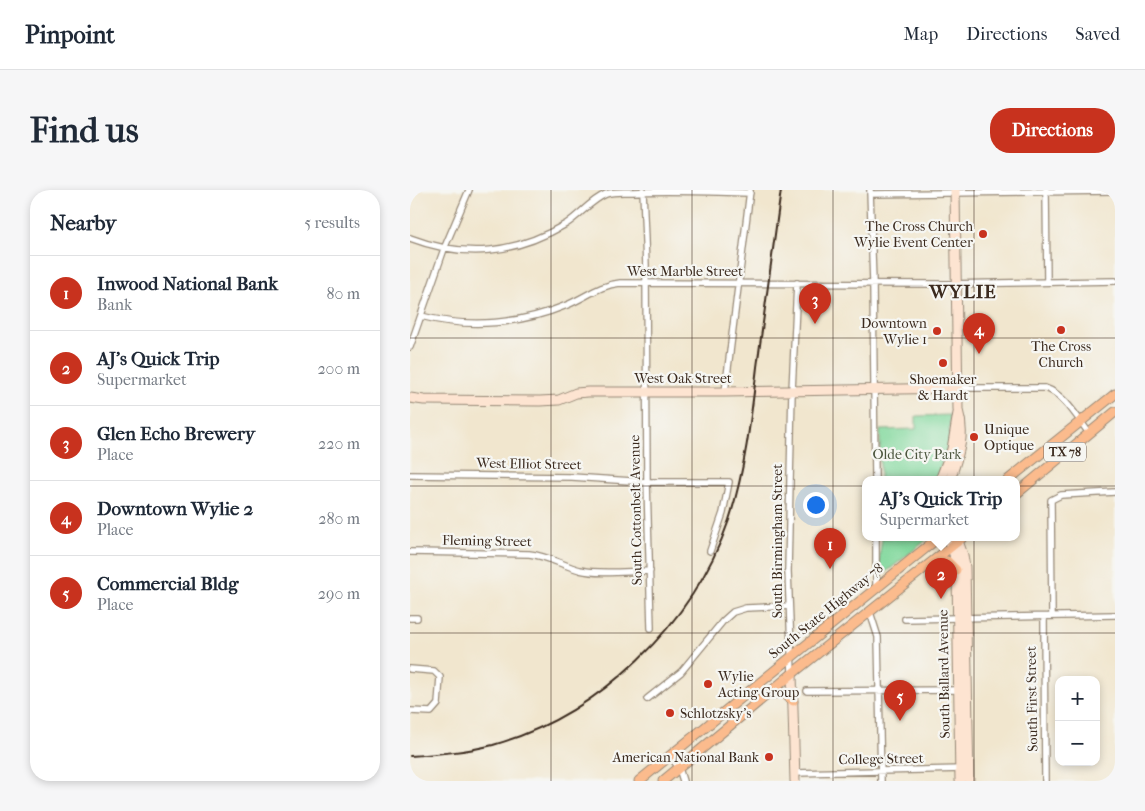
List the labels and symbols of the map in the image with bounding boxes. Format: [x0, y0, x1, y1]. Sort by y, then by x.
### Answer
place label: The Cross Church Wylie Event Center [853, 218, 973, 251]
marker: The Cross Church Wylie Event Center [977, 228, 989, 240]
street label: West Marble Street [626, 263, 743, 280]
district label: WYLIE [928, 281, 997, 303]
pin: 3 [799, 283, 831, 324]
pin: 4 [963, 313, 995, 354]
place label: Downtown Wylie 1 [861, 315, 927, 348]
marker: The Cross Church [1055, 324, 1067, 336]
marker: Downtown Wylie 1 [931, 325, 943, 337]
place label: The Cross Church [1031, 338, 1091, 371]
marker: Shoemaker & Hardt [937, 357, 949, 369]
street label: West Oak Street [633, 370, 732, 387]
place label: Shoemaker & Hardt [909, 371, 977, 404]
place label: Unique Optique [984, 421, 1034, 454]
marker: Unique Optique [968, 431, 980, 443]
street label: South Cottonbelt Avenue [626, 434, 646, 585]
road number: TX 78 [1044, 442, 1086, 462]
park label: Olde City Park [872, 446, 962, 463]
street label: West Elliot Street [475, 455, 582, 473]
street label: South Birmingham Street [769, 464, 786, 618]
your location [803, 492, 829, 518]
pin: 1 [814, 528, 846, 569]
street label: Fleming Street [442, 532, 532, 550]
pin: 2 [925, 558, 957, 599]
street label: South State Highway 78 [765, 560, 887, 662]
street label: South Ballard Avenue [934, 609, 954, 739]
street label: South First Street [1023, 646, 1041, 752]
place label: Wylie Acting Group [717, 668, 800, 701]
marker: Wylie Acting Group [702, 678, 714, 690]
pin: 5 [884, 680, 916, 721]
place label: Schlotzsky's [680, 705, 751, 722]
marker: Schlotzsky's [664, 707, 676, 719]
place label: American National Bank [611, 749, 760, 766]
street label: College Street [838, 750, 924, 768]
marker: American National Bank [763, 751, 775, 763]

